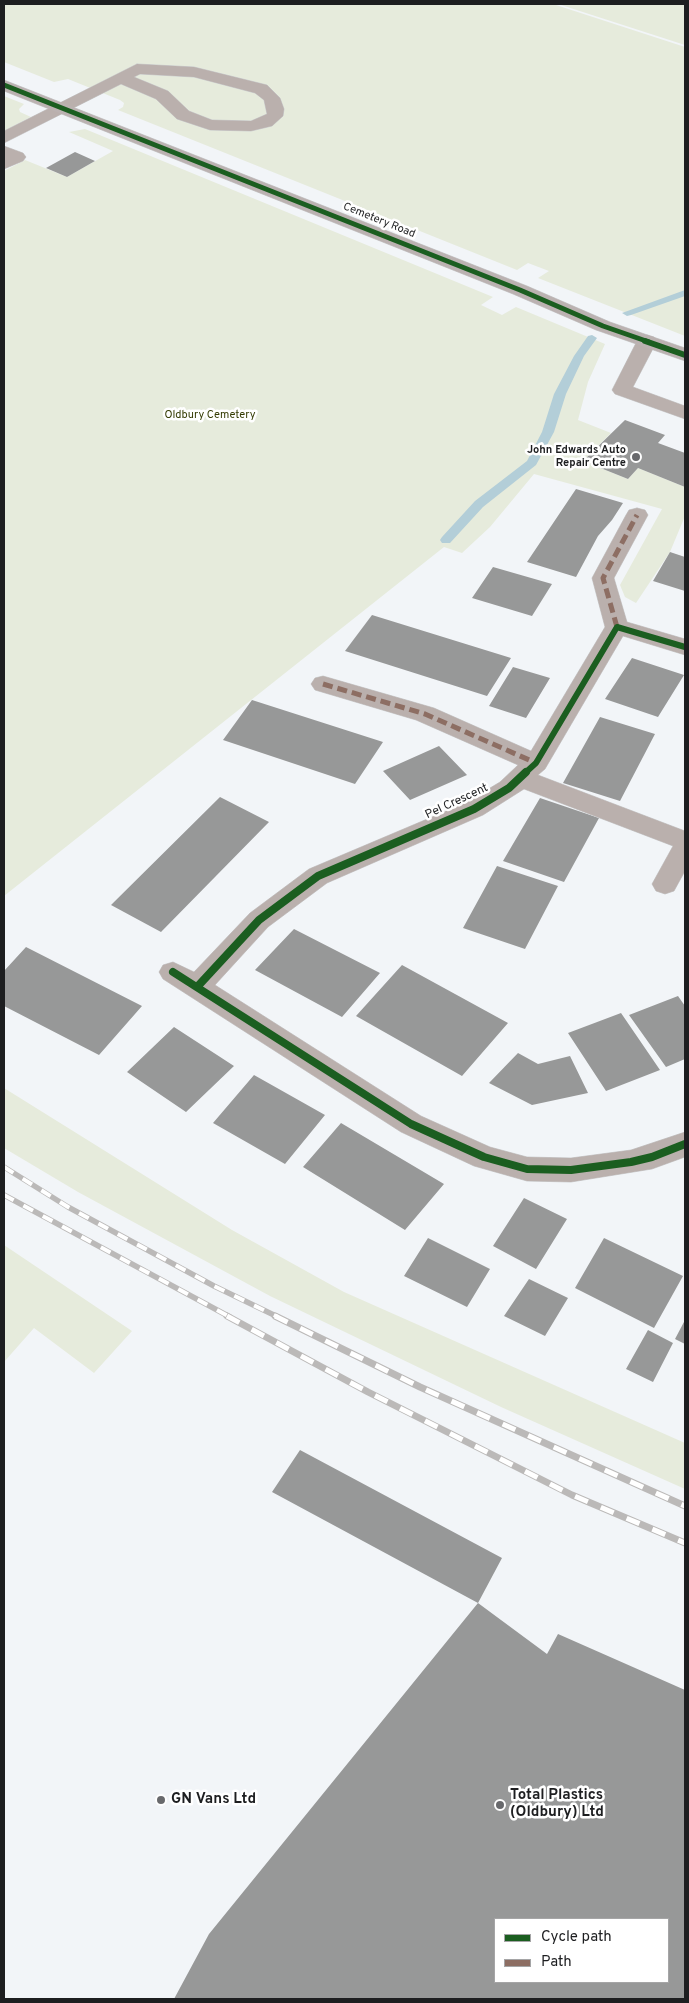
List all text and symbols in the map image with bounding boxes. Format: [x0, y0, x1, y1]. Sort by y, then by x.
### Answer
street label: Cemetery Road [341, 200, 417, 242]
park label: Oldbury Cemetery [164, 409, 256, 423]
place label: John Edwards Auto Repair Centre [527, 444, 626, 470]
marker: John Edwards Auto Repair Centre [630, 451, 642, 463]
street label: Pel Crescent [423, 781, 491, 823]
place label: Total Plastics (Oldbury) Ltd [510, 1787, 604, 1822]
place label: GN Vans Ltd [171, 1791, 256, 1809]
marker: GN Vans Ltd [155, 1794, 167, 1806]
marker: Total Plastics (Oldbury) Ltd [494, 1799, 506, 1811]
legend [494, 1918, 669, 1983]
text: Cycle path [541, 1928, 612, 1947]
text: Path [541, 1953, 572, 1972]

